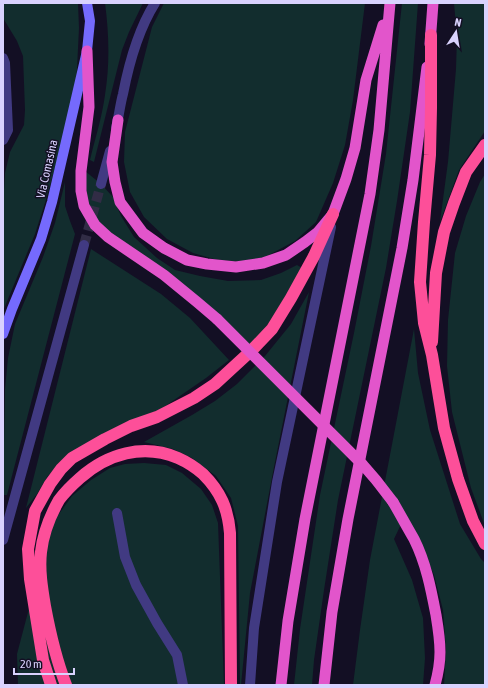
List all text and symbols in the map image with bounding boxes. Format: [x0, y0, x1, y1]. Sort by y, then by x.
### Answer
north arrow [436, 12, 476, 52]
text: N [454, 16, 463, 29]
street label: Via Comasina [33, 138, 61, 200]
scale bar [14, 650, 74, 676]
text: 20 m [20, 657, 42, 671]

